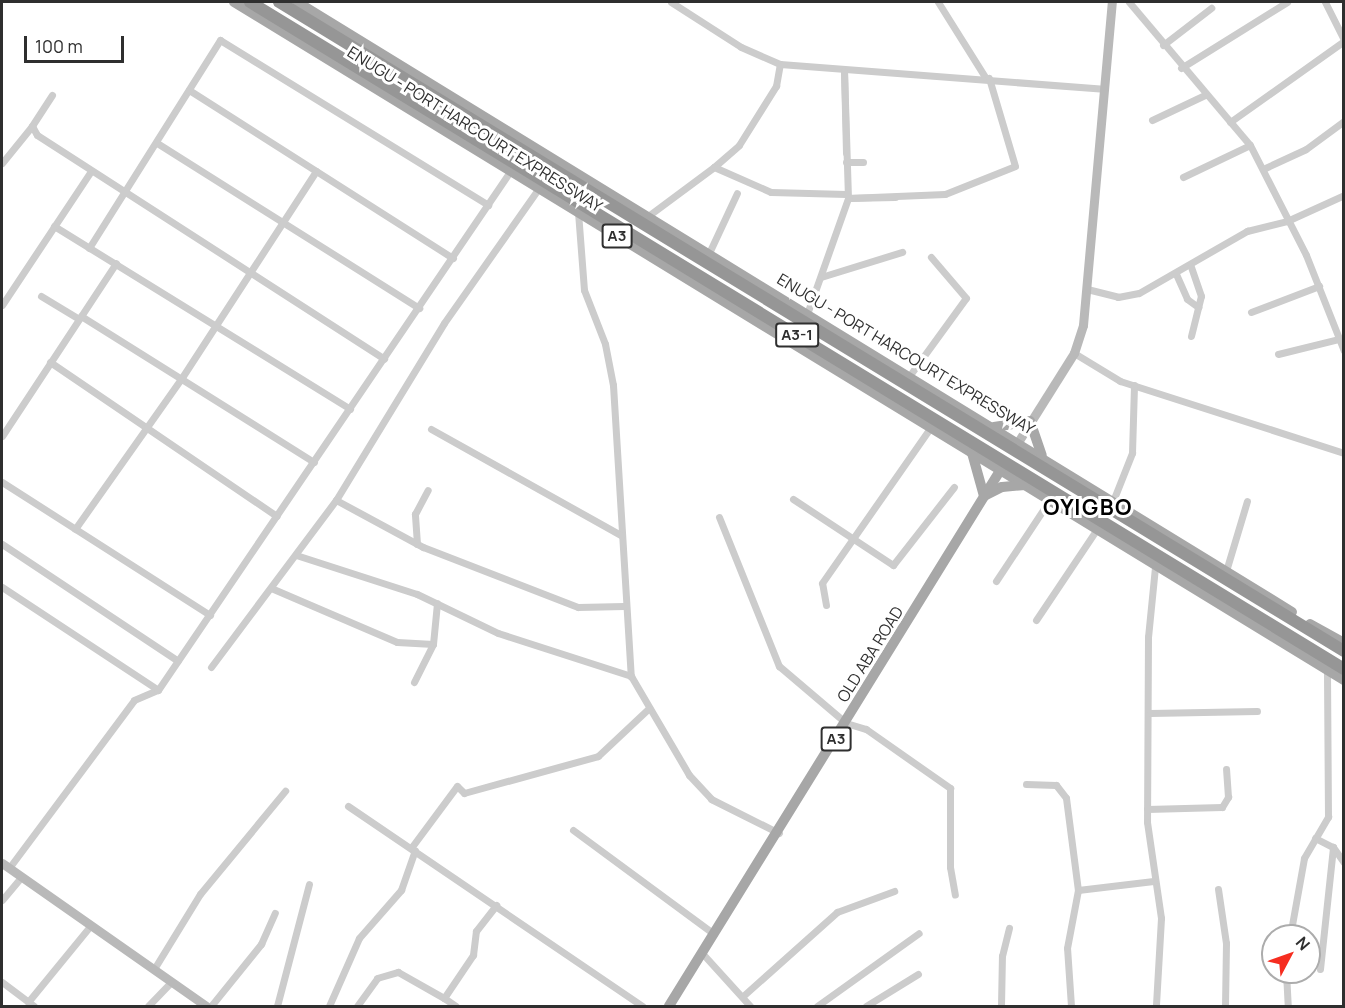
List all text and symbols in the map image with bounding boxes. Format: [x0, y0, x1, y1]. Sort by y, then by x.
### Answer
scale bar [27, 24, 128, 62]
text: 100 m [35, 34, 83, 58]
street label: ENUGU - PORT HARCOURT EXPRESSWAY [344, 42, 606, 216]
road number: A3 [600, 224, 634, 248]
street label: ENUGU - PORT HARCOURT EXPRESSWAY [773, 269, 1039, 439]
road number: A3-1 [774, 323, 820, 347]
district label: OYIGBO [1043, 495, 1133, 521]
street label: OLD ABA ROAD [833, 603, 907, 705]
road number: A3 [820, 727, 852, 751]
north arrow [1261, 924, 1321, 984]
text: N [1291, 932, 1315, 955]

